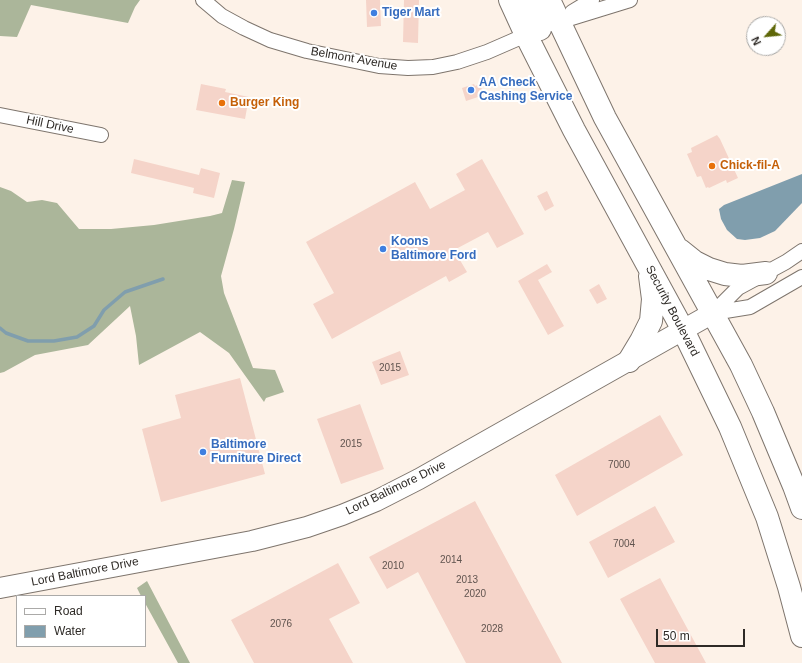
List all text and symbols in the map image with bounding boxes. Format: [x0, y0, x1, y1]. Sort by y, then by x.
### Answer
place label: Tiger Mart [382, 6, 440, 20]
marker: Tiger Mart [369, 8, 379, 18]
north arrow [746, 16, 786, 56]
text: N [749, 35, 763, 47]
street label: Belmont Avenue [309, 44, 399, 74]
place label: AA Check Cashing Service [479, 76, 572, 104]
marker: AA Check Cashing Service [466, 85, 476, 95]
place label: Burger King [230, 96, 299, 110]
marker: Burger King [217, 98, 227, 108]
street label: Hill Drive [25, 113, 75, 137]
place label: Chick-fil-A [720, 159, 780, 173]
marker: Chick-fil-A [707, 161, 717, 171]
place label: Koons Baltimore Ford [391, 235, 476, 263]
marker: Koons Baltimore Ford [378, 244, 388, 254]
street label: Security Boulevard [642, 263, 702, 359]
house number: 2015 [379, 362, 401, 374]
place label: Baltimore Furniture Direct [211, 438, 301, 466]
house number: 2015 [340, 438, 362, 450]
marker: Baltimore Furniture Direct [198, 447, 208, 457]
street label: Lord Baltimore Drive [344, 458, 448, 518]
house number: 7000 [608, 459, 630, 471]
house number: 7004 [613, 538, 635, 550]
street label: Lord Baltimore Drive [30, 554, 140, 590]
house number: 2014 [440, 554, 462, 566]
house number: 2010 [382, 560, 404, 572]
house number: 2013 [456, 574, 478, 586]
house number: 2020 [464, 588, 486, 600]
legend [16, 595, 146, 647]
text: Road [54, 604, 83, 618]
house number: 2076 [270, 618, 292, 630]
scale bar [658, 621, 747, 647]
house number: 2028 [481, 623, 503, 635]
text: Water [54, 624, 86, 638]
text: 50 m [663, 629, 690, 643]

